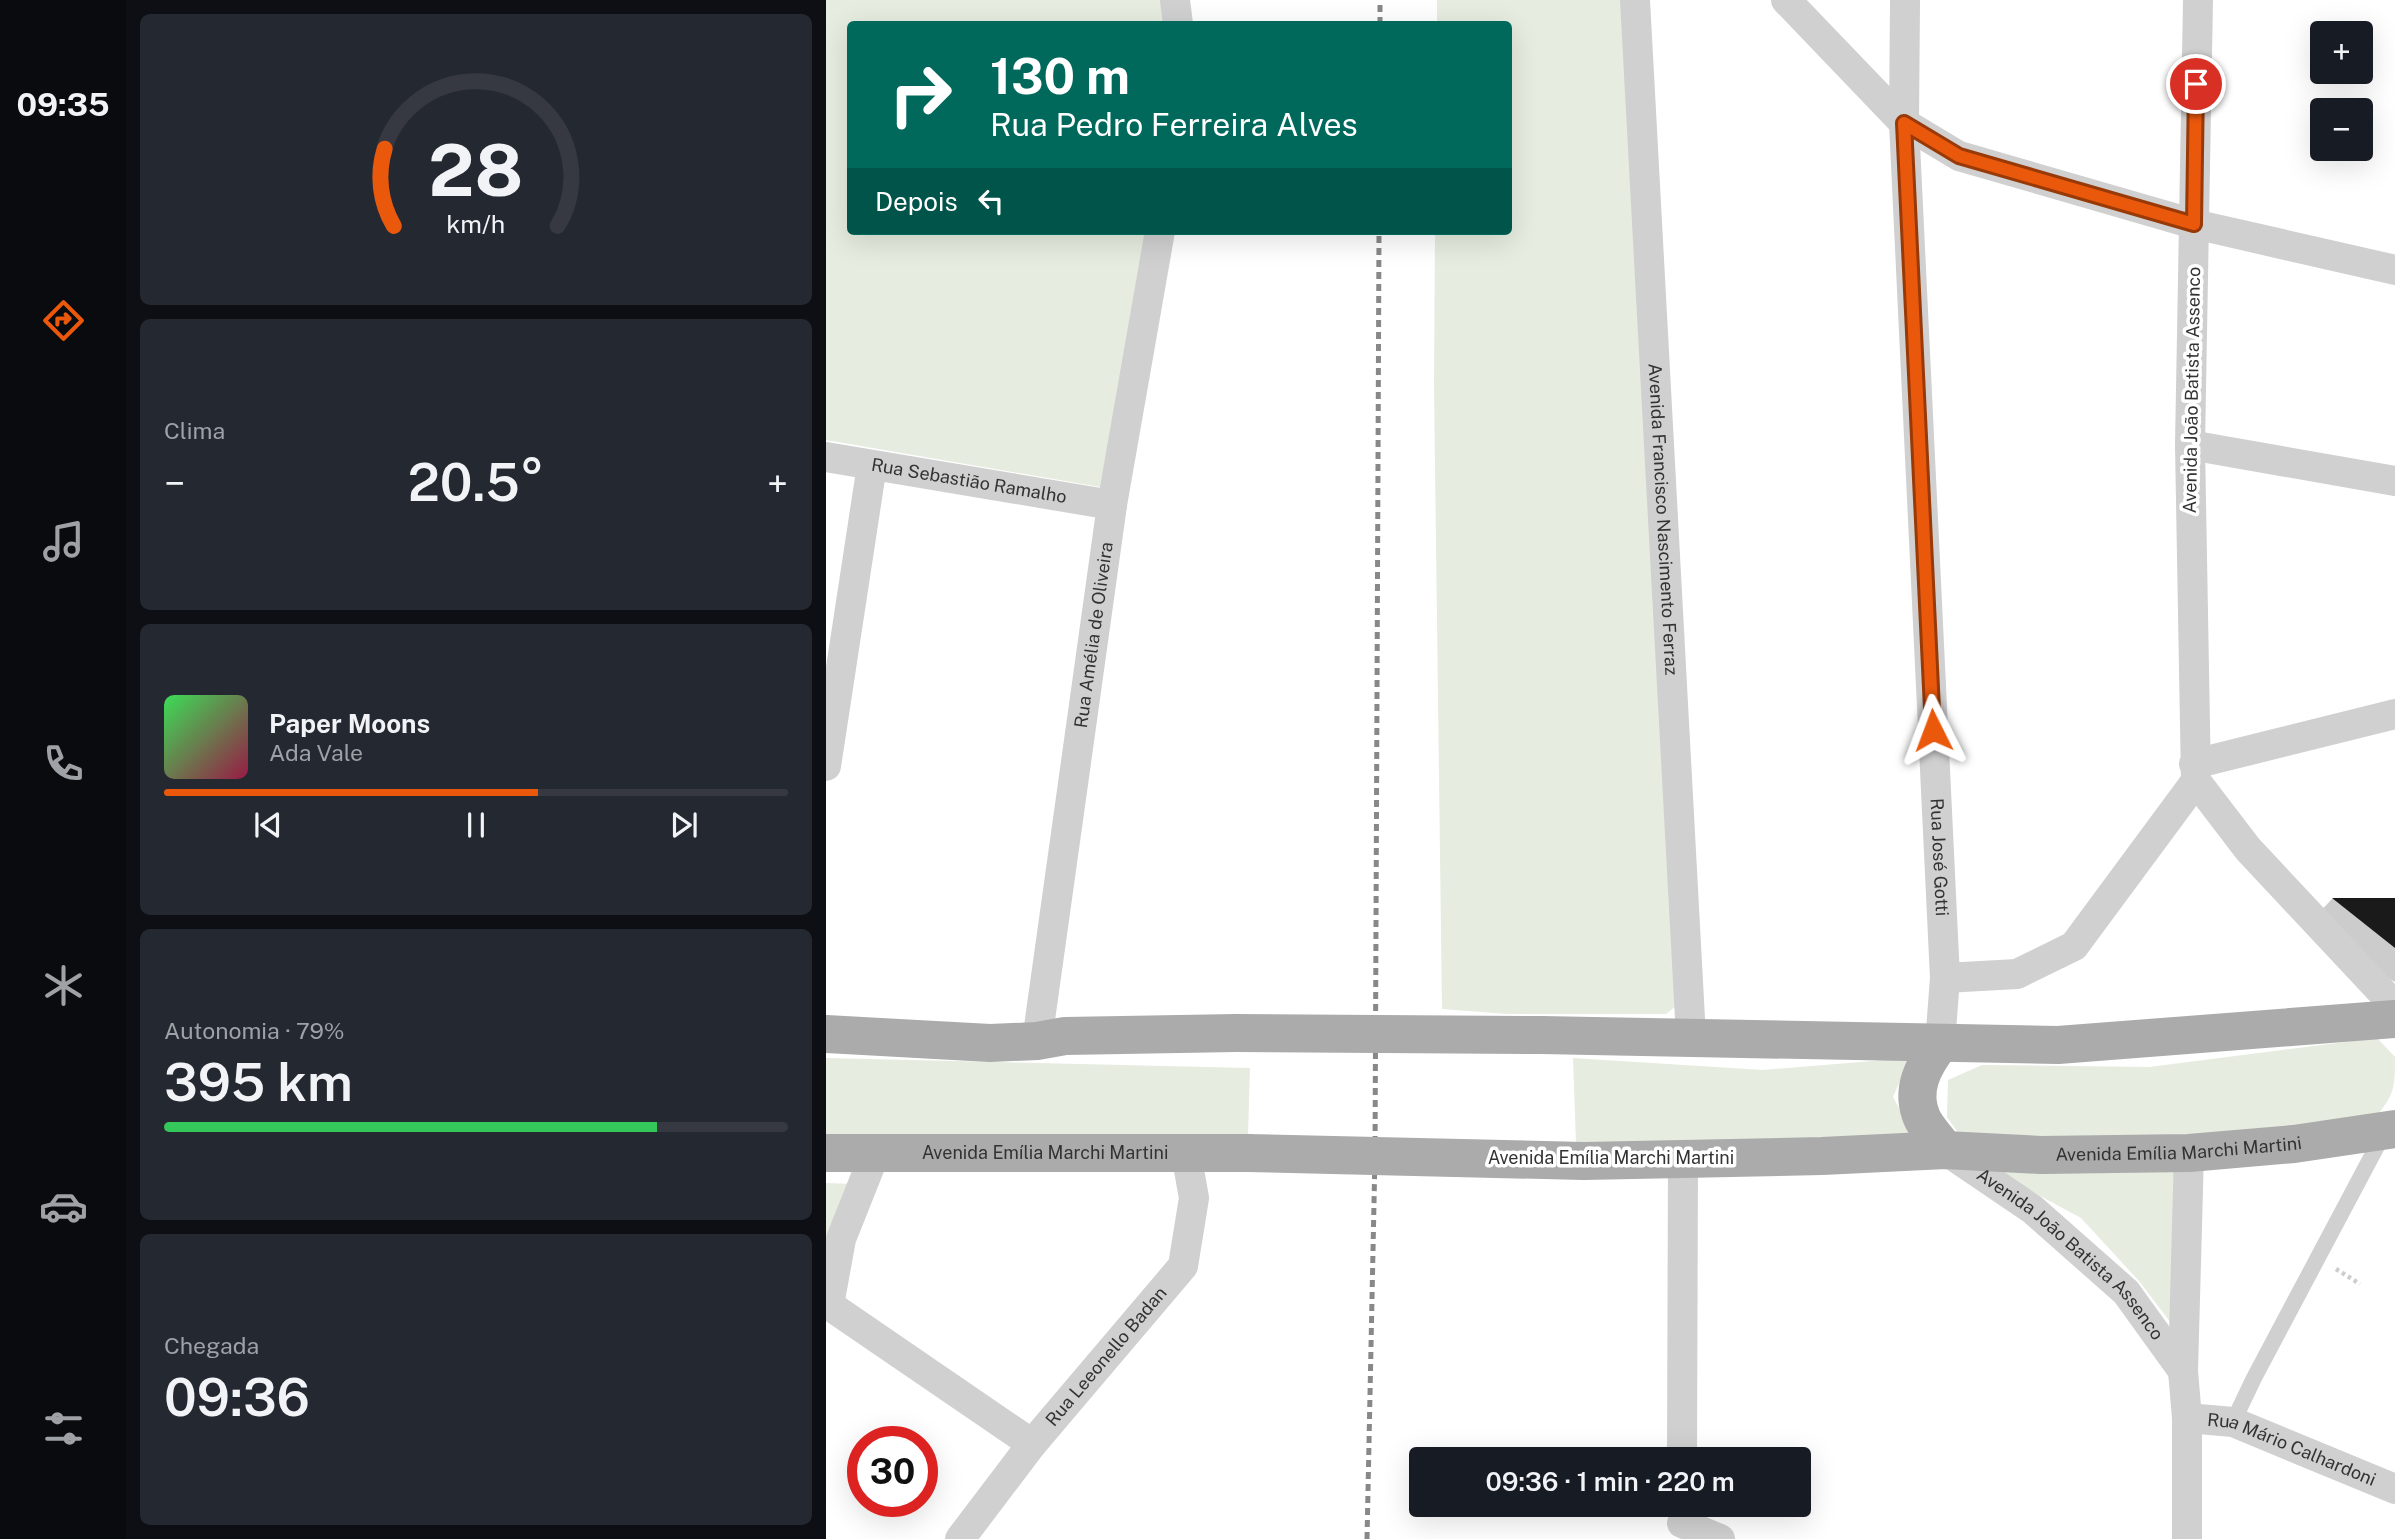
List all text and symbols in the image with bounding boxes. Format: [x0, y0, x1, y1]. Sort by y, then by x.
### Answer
map controls [2310, 21, 2373, 161]
button: + [2310, 21, 2373, 84]
text: 130 m [990, 47, 1130, 105]
icon: right [875, 49, 966, 140]
pin [2166, 54, 2226, 114]
icon: arrive [2177, 65, 2215, 103]
text: 09:35 [16, 86, 110, 123]
button: − [2310, 98, 2373, 161]
text: Rua Pedro Ferreira Alves [990, 106, 1358, 143]
text: 28 [428, 127, 524, 212]
icon: left [972, 182, 1010, 220]
text: Depois [875, 186, 958, 217]
text: km/h [447, 208, 505, 238]
street label: Avenida João Batista Assenco [2179, 267, 2204, 513]
icon: directions [39, 296, 88, 345]
street label: Avenida Francisco Nascimento Ferraz [1645, 363, 1682, 676]
text: Clima [164, 417, 225, 444]
text: 20.5° [408, 452, 544, 513]
street label: Rua Sebastião Ramalho [870, 454, 1068, 507]
text: − [164, 461, 185, 506]
text: + [767, 461, 788, 506]
icon: music [39, 517, 88, 566]
street label: Rua Amélia de Oliveira [1070, 540, 1117, 729]
position arrow [1896, 693, 1970, 767]
text: Paper Moons [269, 708, 430, 739]
icon: phone [39, 739, 88, 788]
text: Ada Vale [269, 739, 363, 766]
street label: Rua José Gotti [1926, 798, 1953, 917]
icon: previous [249, 806, 287, 844]
icon: pause [457, 806, 495, 844]
icon: next [665, 806, 703, 844]
icon: climate [39, 961, 88, 1010]
text: Autonomia · 79% [164, 1017, 345, 1044]
text: 395 km [164, 1052, 353, 1113]
street label: Avenida Emília Marchi Martini [2055, 1132, 2303, 1165]
street label: Avenida Emília Marchi Martini [922, 1142, 1168, 1163]
street label: Avenida Emília Marchi Martini [1488, 1147, 1734, 1168]
street label: Avenida João Batista Assenco [1973, 1164, 2168, 1344]
icon: car [39, 1182, 88, 1231]
street label: Rua Leeonello Badan [1041, 1282, 1171, 1430]
text: Chegada [164, 1332, 259, 1359]
text: 09:36 [164, 1367, 310, 1428]
icon: filters [39, 1404, 88, 1453]
street label: Rua Mário Calhardoni [2206, 1409, 2379, 1490]
speed limit sign: 30 [847, 1426, 938, 1517]
text: 09:36 · 1 min · 220 m [1485, 1466, 1735, 1497]

